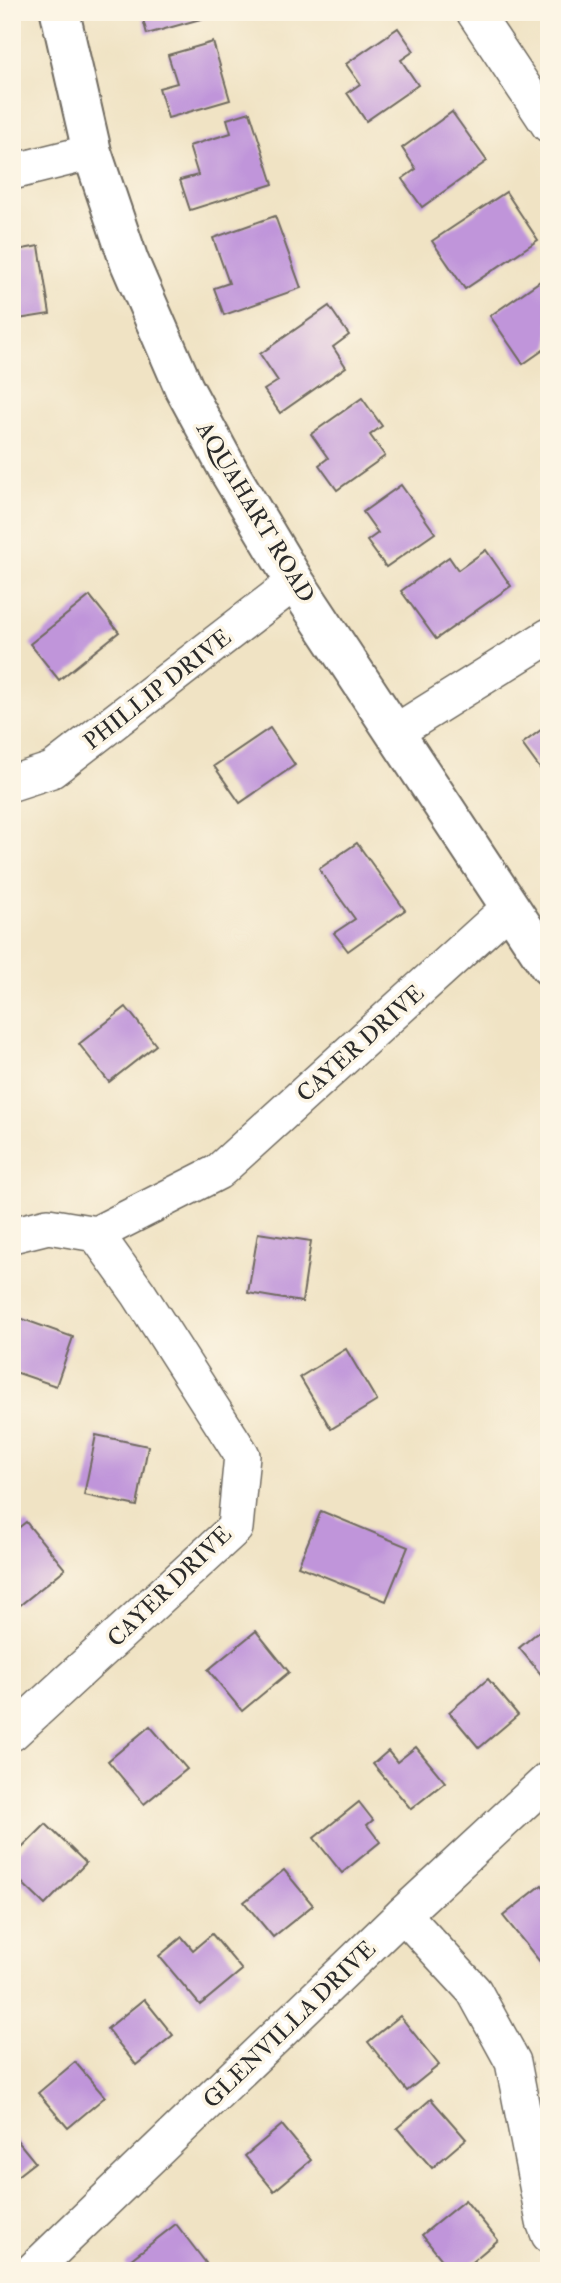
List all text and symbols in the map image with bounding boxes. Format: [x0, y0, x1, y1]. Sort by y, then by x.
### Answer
street label: AQUAHART ROAD [190, 416, 321, 608]
street label: PHILLIP DRIVE [78, 623, 237, 756]
street label: CAYER DRIVE [291, 979, 430, 1108]
street label: CAYER DRIVE [101, 1520, 238, 1653]
street label: GLENVILLA DRIVE [197, 1934, 382, 2114]

